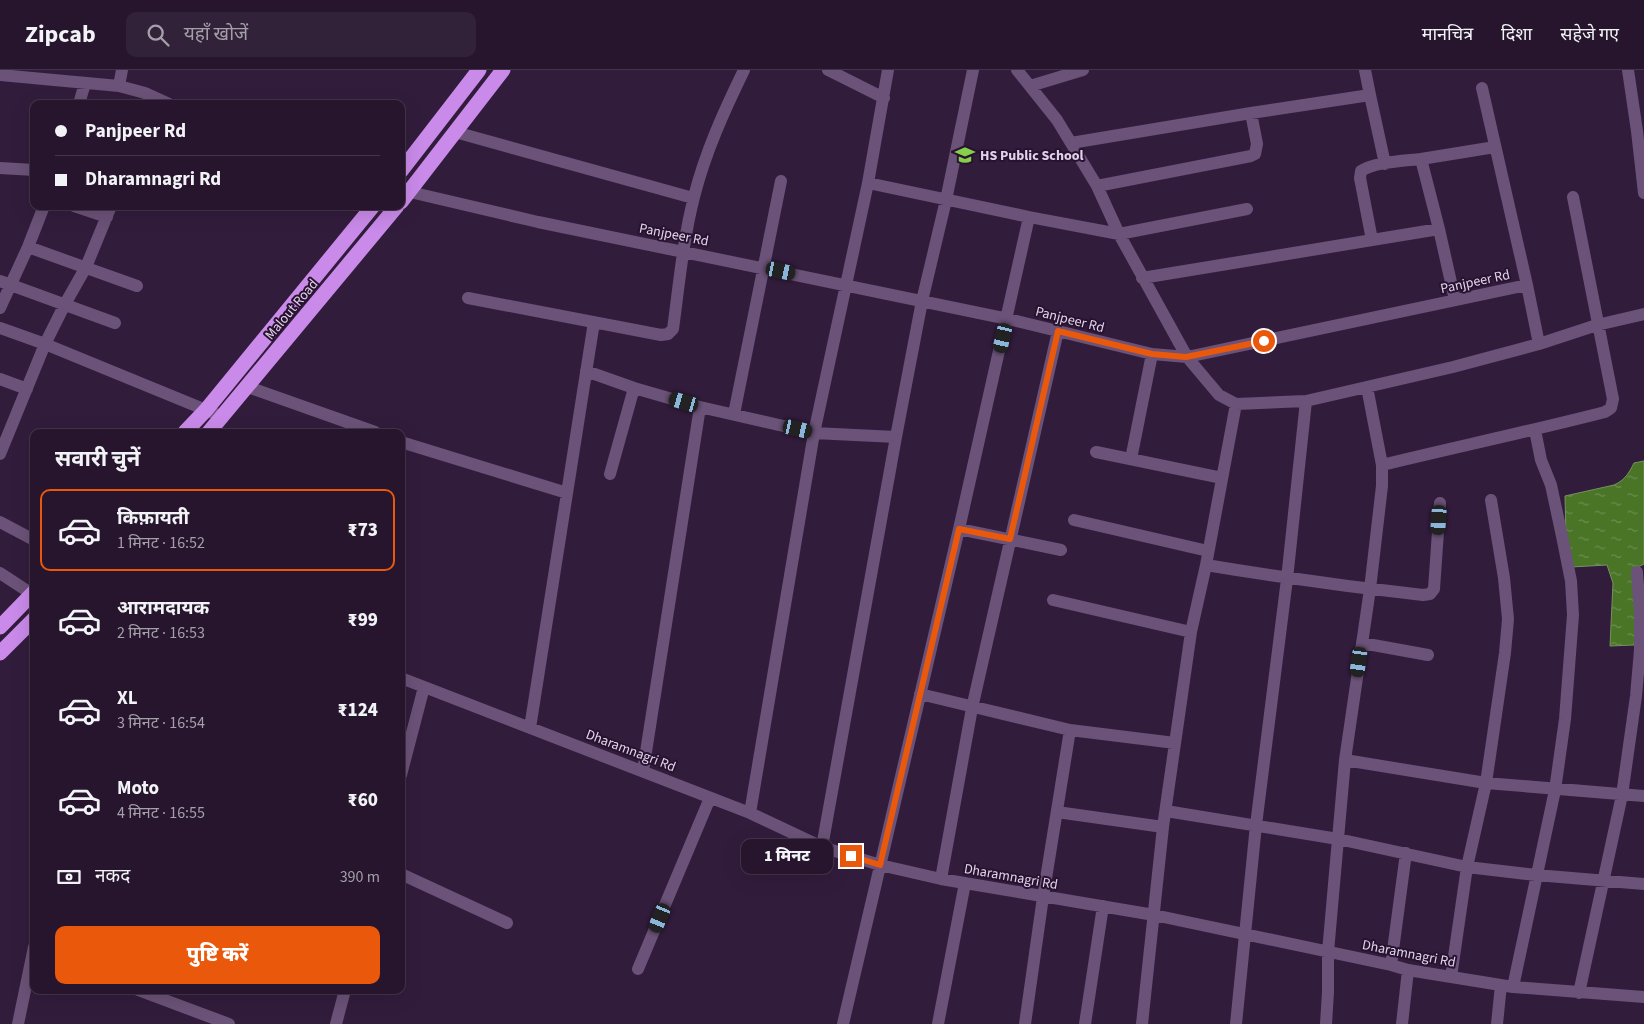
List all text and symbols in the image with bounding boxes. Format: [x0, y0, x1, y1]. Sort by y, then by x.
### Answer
search box [126, 12, 476, 57]
text: Zipcab [25, 17, 96, 52]
icon: search [144, 21, 172, 49]
text: यहाँ खोजें [184, 21, 248, 48]
text: मानचित्र [1422, 22, 1473, 47]
text: दिशा [1501, 22, 1532, 47]
text: सहेजे गए [1560, 22, 1619, 47]
text: Panjpeer Rd [85, 118, 186, 145]
school or university icon: HS Public School [954, 144, 976, 166]
place label: HS Public School [980, 146, 1083, 166]
text: Dharamnagri Rd [85, 166, 221, 193]
street label: Panjpeer Rd [637, 218, 710, 252]
car [764, 261, 797, 281]
street label: Panjpeer Rd [1439, 265, 1512, 299]
street label: Malout Road [260, 275, 323, 344]
street label: Panjpeer Rd [1033, 302, 1106, 338]
car [992, 322, 1013, 354]
route start [1253, 330, 1275, 352]
car [667, 391, 700, 413]
car [781, 418, 814, 440]
text: सवारी चुनें [55, 443, 140, 475]
text: किफ़ायती [117, 505, 189, 532]
car [1430, 505, 1447, 535]
icon: car [57, 508, 102, 553]
text: ₹73 [348, 517, 378, 544]
text: 1 मिनट · 16:52 [117, 532, 205, 554]
text: आरामदायक [117, 595, 209, 622]
icon: car [57, 598, 102, 643]
text: ₹99 [348, 607, 378, 634]
text: 2 मिनट · 16:53 [117, 622, 205, 644]
car [1349, 646, 1368, 678]
text: XL [117, 685, 138, 712]
icon: car [57, 688, 102, 733]
text: ₹124 [337, 697, 378, 724]
text: 3 मिनट · 16:54 [117, 712, 205, 734]
street label: Dharamnagri Rd [583, 725, 679, 777]
text: Moto [117, 775, 159, 802]
icon: car [57, 778, 102, 823]
text: ₹60 [348, 787, 378, 814]
text: 4 मिनट · 16:55 [117, 802, 205, 824]
callout: 1 मिनट [741, 838, 834, 874]
text: 1 मिनट [764, 845, 810, 867]
route end [840, 845, 862, 867]
street label: Dharamnagri Rd [962, 859, 1059, 895]
icon: cash [55, 863, 83, 891]
text: नकद [95, 863, 130, 890]
text: 390 m [340, 866, 380, 888]
car [647, 901, 672, 935]
button: पुष्टि करें [55, 926, 380, 984]
street label: Dharamnagri Rd [1360, 935, 1457, 973]

